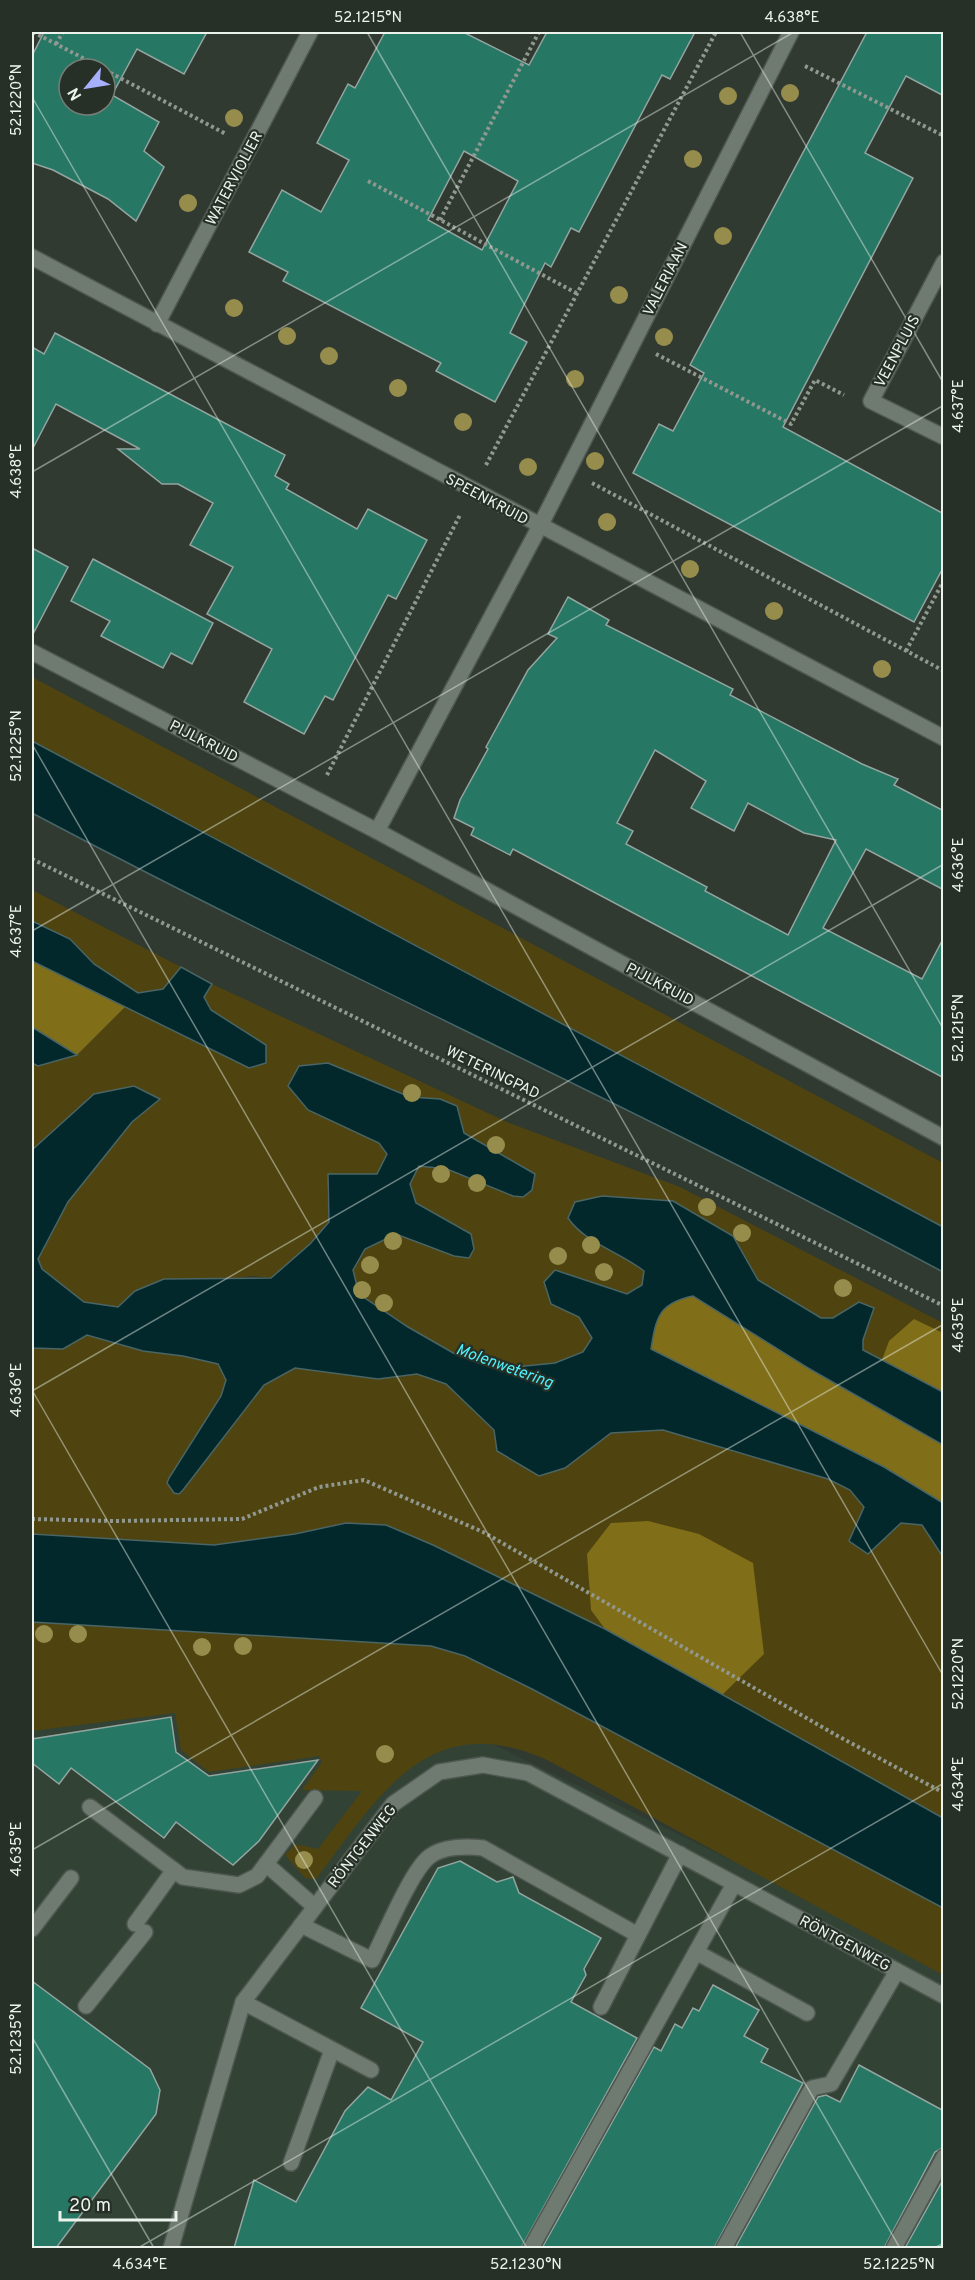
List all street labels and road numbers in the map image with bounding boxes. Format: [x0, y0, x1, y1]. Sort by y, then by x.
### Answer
street label: WATERVIOLIER [203, 128, 268, 229]
street label: VALERIAAN [640, 240, 693, 320]
street label: VEENPLUIS [871, 312, 925, 391]
street label: SPEENKRUID [442, 471, 531, 530]
street label: PIJLKRUID [166, 717, 241, 768]
street label: PIJLKRUID [622, 959, 697, 1011]
street label: WETERINGPAD [442, 1042, 542, 1104]
street label: RÖNTGENWEG [324, 1801, 402, 1892]
street label: RÖNTGENWEG [796, 1911, 894, 1976]

